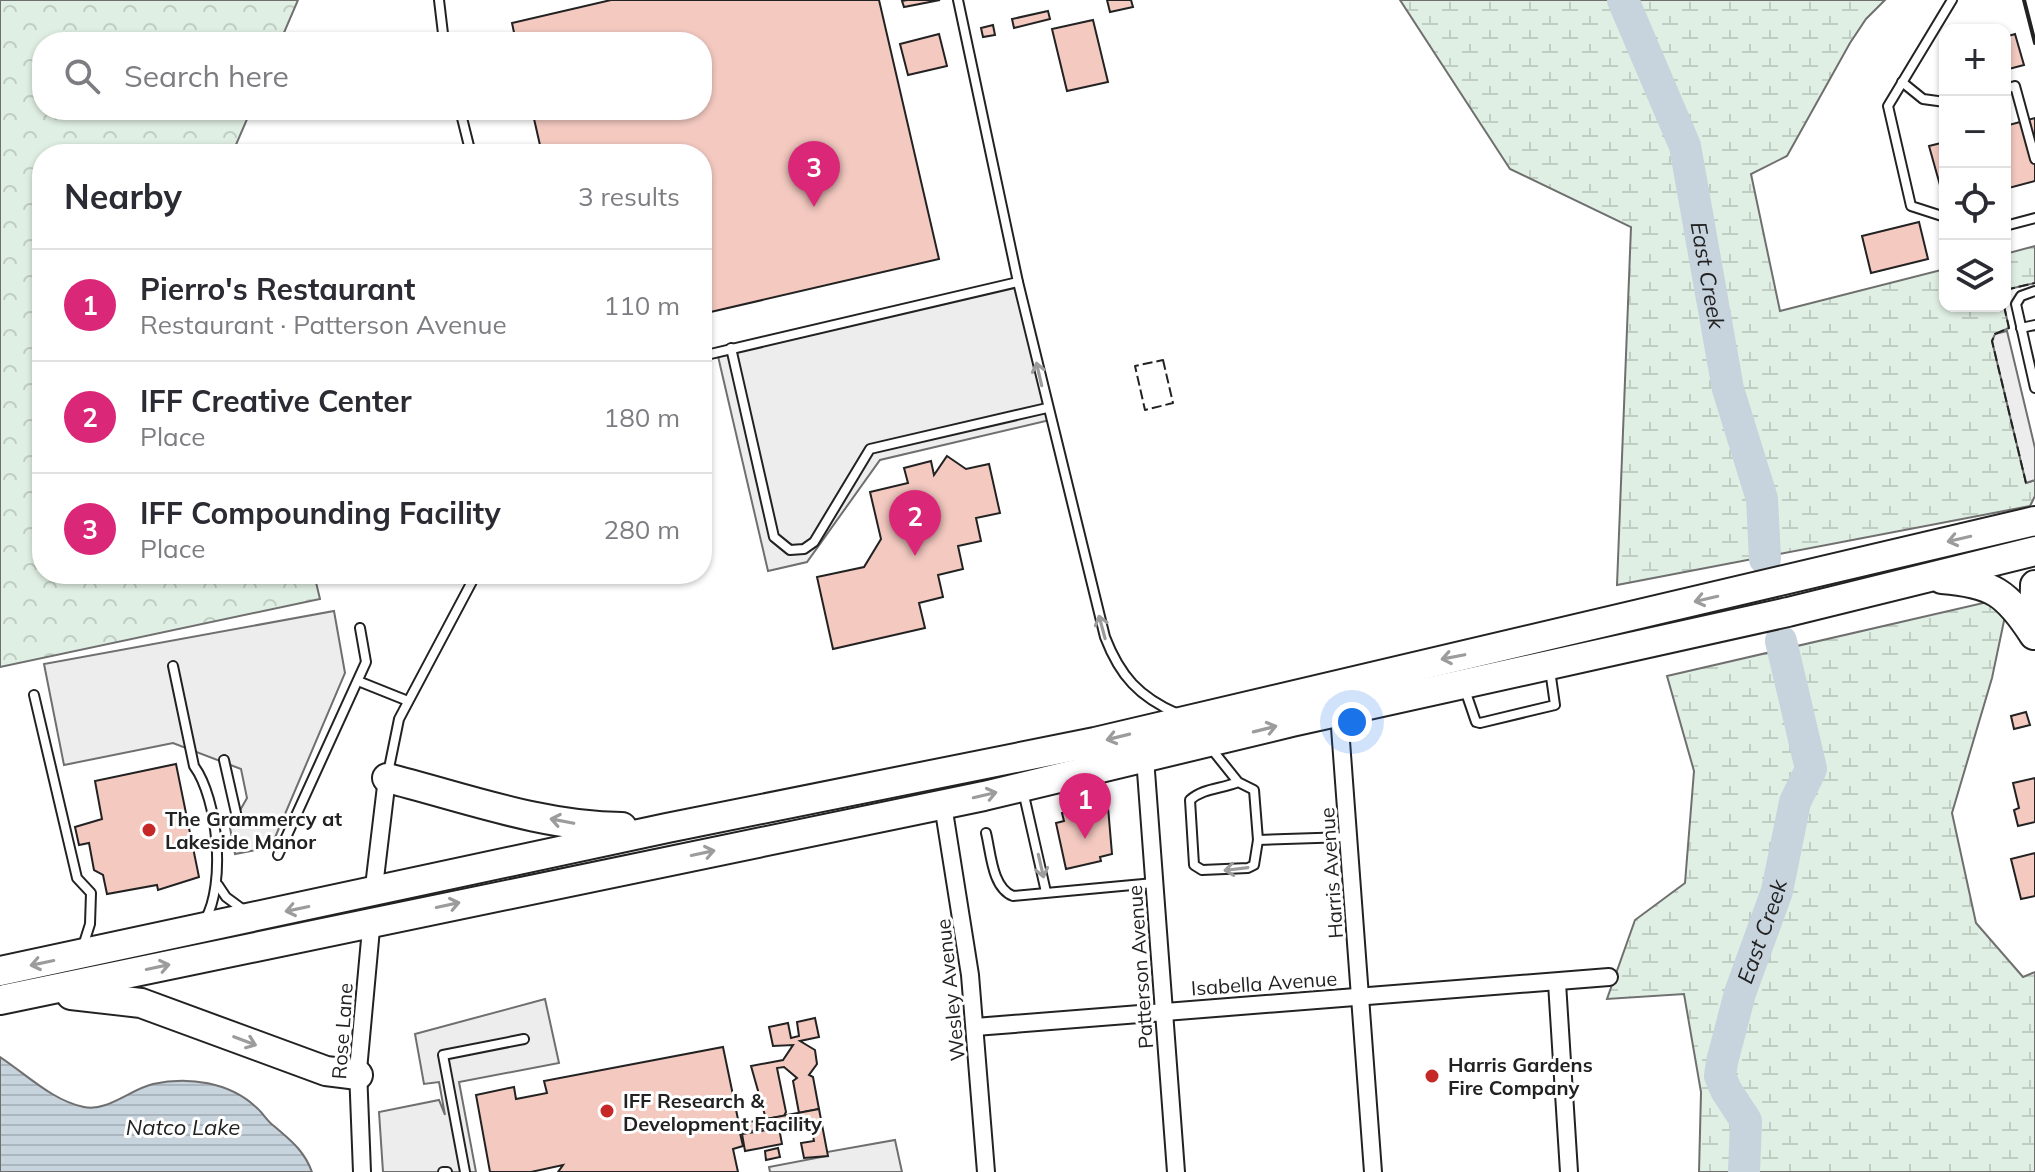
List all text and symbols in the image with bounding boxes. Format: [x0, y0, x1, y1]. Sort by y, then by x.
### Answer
map controls [1939, 24, 2011, 312]
button: + [1939, 24, 2011, 96]
search box [32, 32, 712, 120]
icon: search [60, 54, 104, 98]
text: Search here [124, 57, 289, 95]
button: − [1939, 96, 2011, 168]
pin: 3 [788, 141, 840, 207]
button: locate [1939, 168, 2011, 240]
text: Nearby [64, 175, 182, 218]
text: 3 results [578, 180, 680, 213]
water label: East Creek [1685, 220, 1731, 332]
button: layers [1939, 240, 2011, 312]
text: Pierro's Restaurant [140, 270, 415, 308]
text: 1 [82, 289, 98, 322]
text: 110 m [604, 289, 680, 322]
text: Restaurant · Patterson Avenue [140, 308, 507, 341]
one-way arrow [1031, 362, 1046, 388]
text: IFF Creative Center [140, 382, 412, 420]
text: 2 [82, 401, 98, 434]
text: 180 m [604, 401, 680, 434]
text: Place [140, 420, 205, 453]
pin: 2 [889, 490, 941, 556]
text: IFF Compounding Facility [140, 494, 501, 532]
text: 3 [82, 513, 98, 546]
text: 280 m [604, 513, 680, 546]
text: Place [140, 532, 205, 565]
one-way arrow [1947, 533, 1973, 548]
one-way arrow [1694, 593, 1720, 608]
one-way arrow [1094, 614, 1109, 640]
one-way arrow [1440, 651, 1466, 666]
your location [1332, 702, 1372, 742]
one-way arrow [1252, 721, 1277, 736]
one-way arrow [1106, 730, 1131, 745]
pin: 1 [1059, 773, 1111, 839]
one-way arrow [971, 787, 997, 802]
place label: The Grammercy at Lakeside Manor [165, 806, 342, 854]
street label: Harris Avenue [1314, 807, 1348, 939]
one-way arrow [549, 813, 575, 828]
marker: The Grammercy at Lakeside Manor [140, 821, 158, 839]
one-way arrow [689, 845, 715, 860]
one-way arrow [1034, 853, 1049, 879]
one-way arrow [1223, 861, 1250, 876]
water label: East Creek [1731, 877, 1793, 987]
street label: Patterson Avenue [1122, 884, 1158, 1050]
one-way arrow [435, 897, 460, 912]
one-way arrow [285, 902, 310, 917]
street label: Wesley Avenue [930, 918, 970, 1062]
one-way arrow [30, 956, 56, 971]
one-way arrow [145, 959, 171, 974]
street label: Isabella Avenue [1190, 965, 1338, 1001]
street label: Rose Lane [326, 982, 358, 1080]
one-way arrow [232, 1035, 257, 1049]
place label: Harris Gardens Fire Company [1448, 1052, 1593, 1100]
marker: Harris Gardens Fire Company [1423, 1067, 1441, 1085]
place label: IFF Research & Development Facility [623, 1088, 822, 1136]
marker: IFF Research & Development Facility [598, 1102, 616, 1120]
water label: Natco Lake [126, 1113, 240, 1141]

